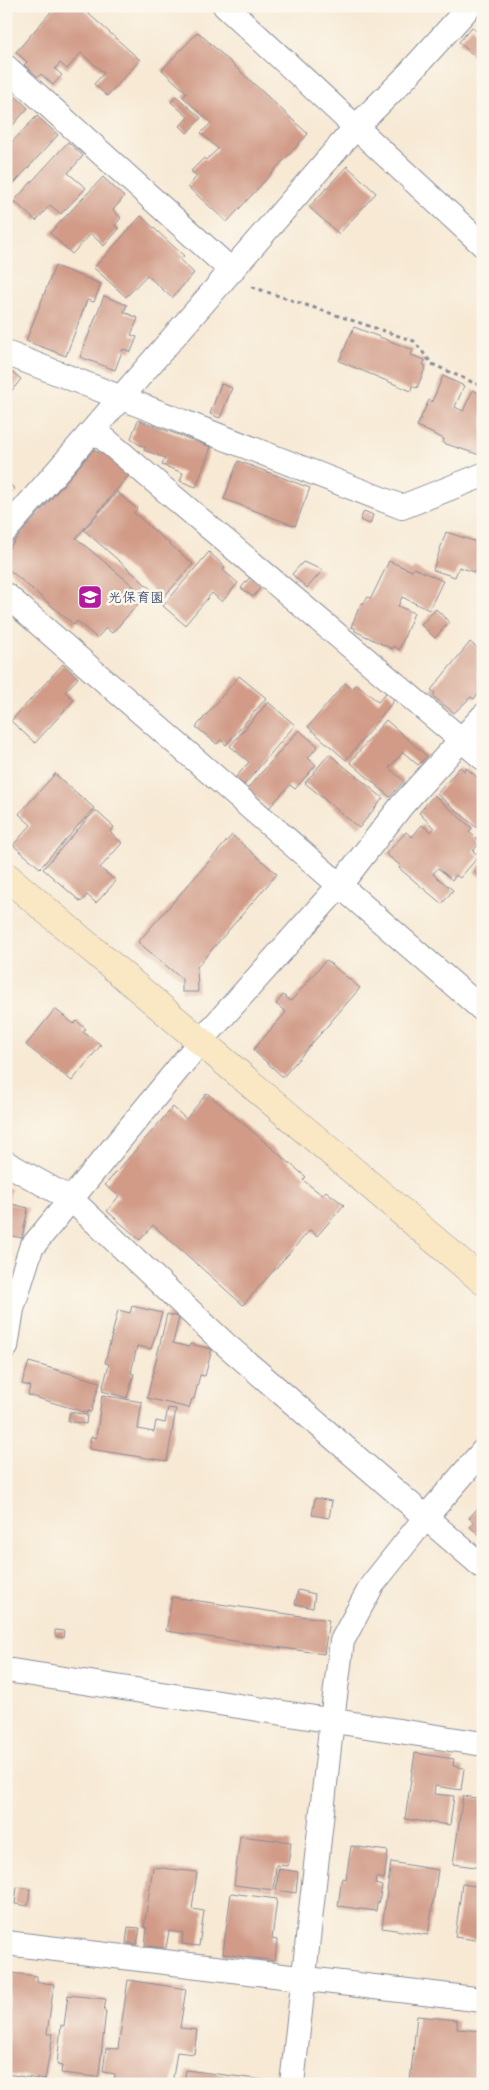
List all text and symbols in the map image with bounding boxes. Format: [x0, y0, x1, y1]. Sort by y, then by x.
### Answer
school or university icon: 光保育園 [77, 584, 103, 610]
place label: 光保育園 [108, 588, 164, 606]

